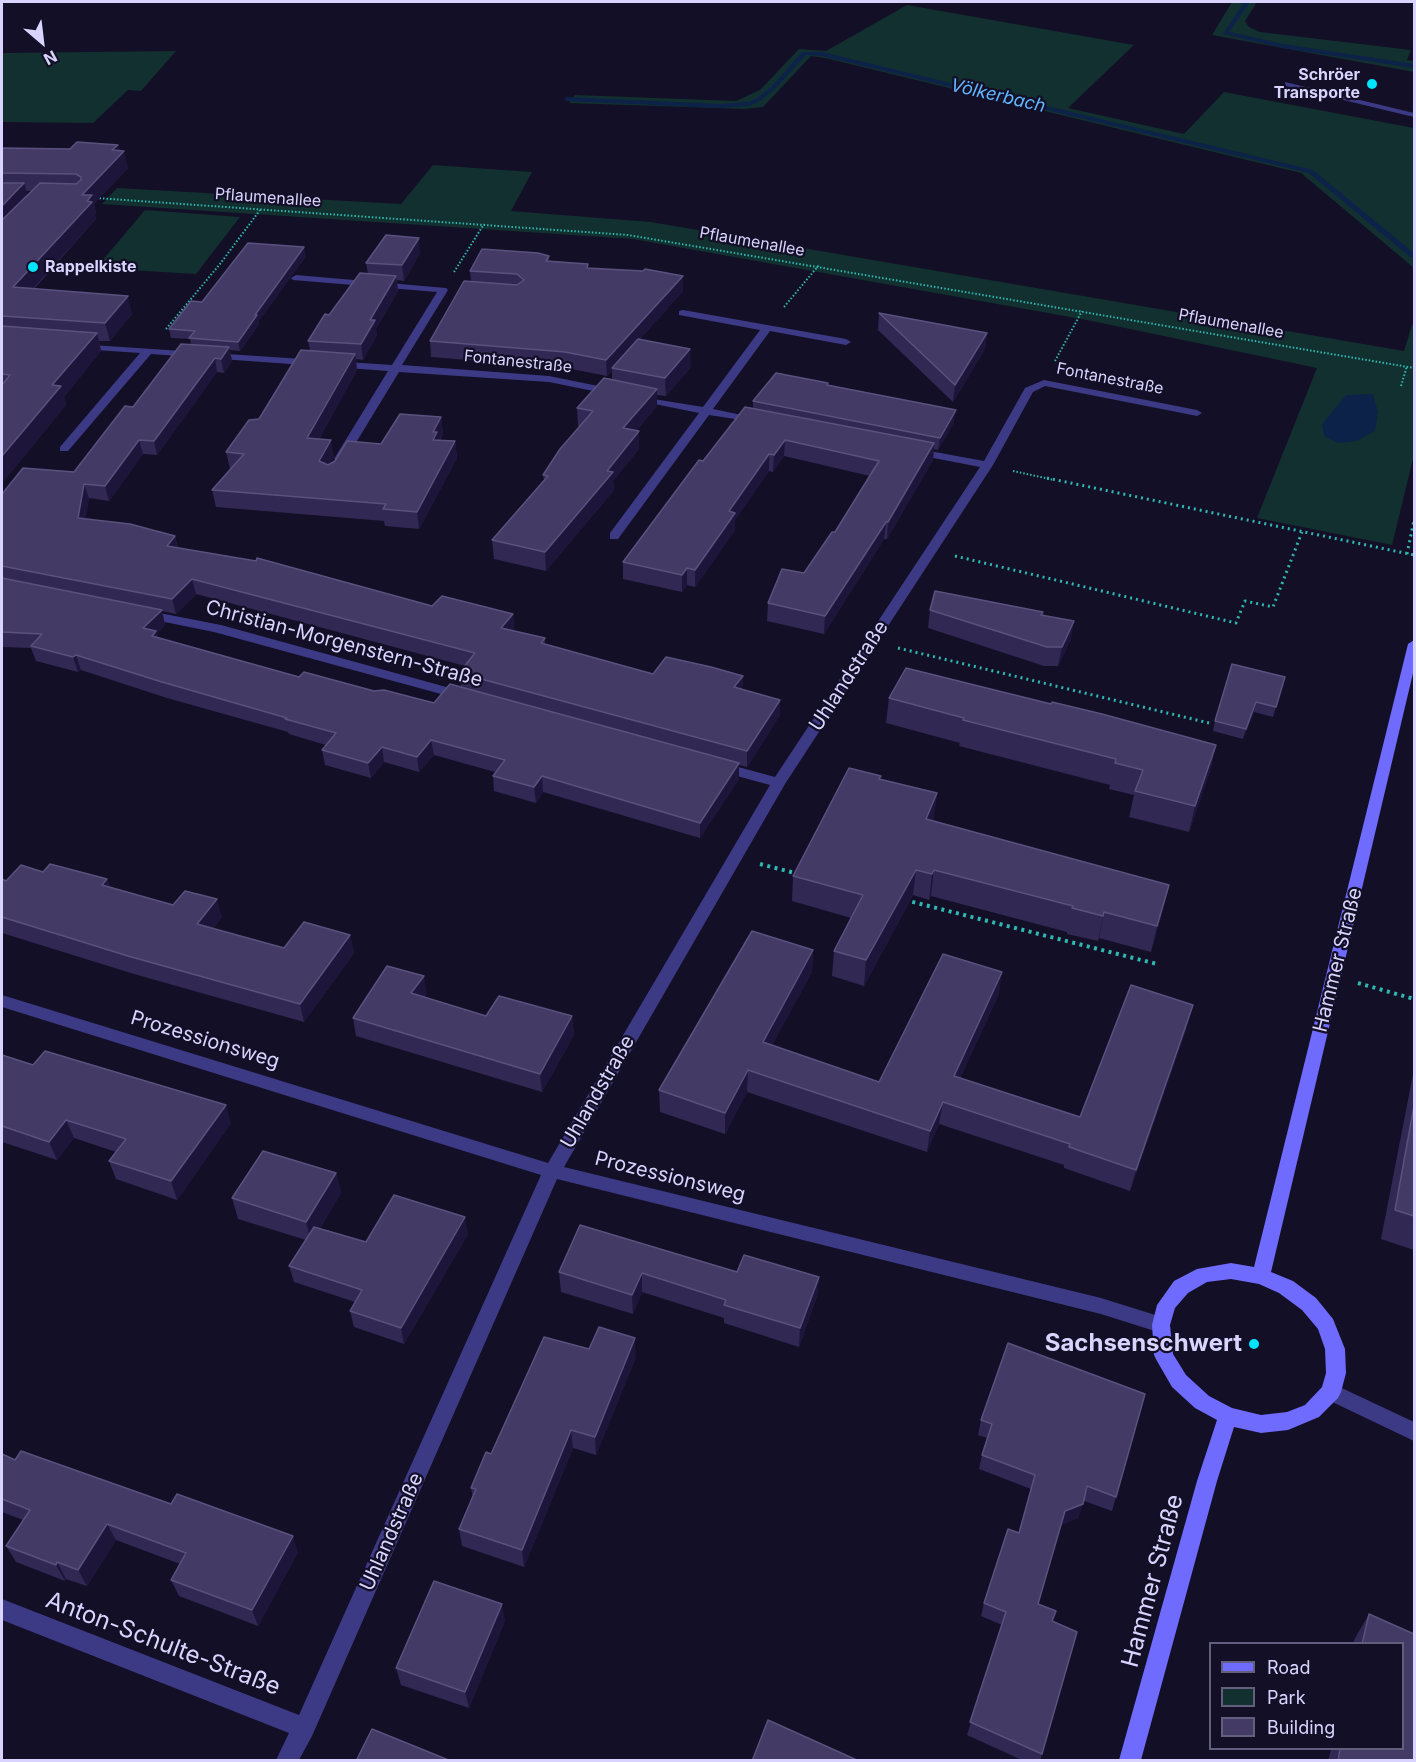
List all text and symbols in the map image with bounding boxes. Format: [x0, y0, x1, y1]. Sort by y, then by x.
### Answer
north arrow [12, 12, 72, 72]
text: N [40, 46, 61, 70]
place label: Schröer Transporte [1274, 65, 1360, 103]
water label: Völkerbach [949, 75, 1047, 117]
marker: Schröer Transporte [1365, 77, 1379, 91]
street label: Pflaumenallee [214, 185, 322, 211]
street label: Pflaumenallee [698, 223, 806, 261]
place label: Rappelkiste [45, 257, 137, 277]
marker: Rappelkiste [26, 260, 40, 274]
street label: Pflaumenallee [1177, 305, 1285, 343]
street label: Fontanestraße [463, 347, 573, 377]
street label: Fontanestraße [1055, 359, 1165, 399]
street label: Christian-Morgenstern-Straße [203, 595, 485, 693]
street label: Uhlandstraße [804, 616, 894, 736]
street label: Hammer Straße [1308, 885, 1368, 1035]
street label: Prozessionsweg [128, 1006, 282, 1074]
street label: Uhlandstraße [556, 1031, 640, 1153]
street label: Prozessionsweg [592, 1147, 748, 1207]
place label: Sachsenschwert [1045, 1330, 1242, 1358]
marker: Sachsenschwert [1247, 1337, 1261, 1351]
street label: Uhlandstraße [355, 1469, 429, 1595]
street label: Hammer Straße [1116, 1491, 1190, 1671]
street label: Anton-Schulte-Straße [42, 1586, 284, 1702]
legend [1209, 1642, 1404, 1750]
text: Road [1267, 1657, 1310, 1678]
text: Park [1267, 1687, 1306, 1708]
text: Building [1267, 1717, 1335, 1738]

